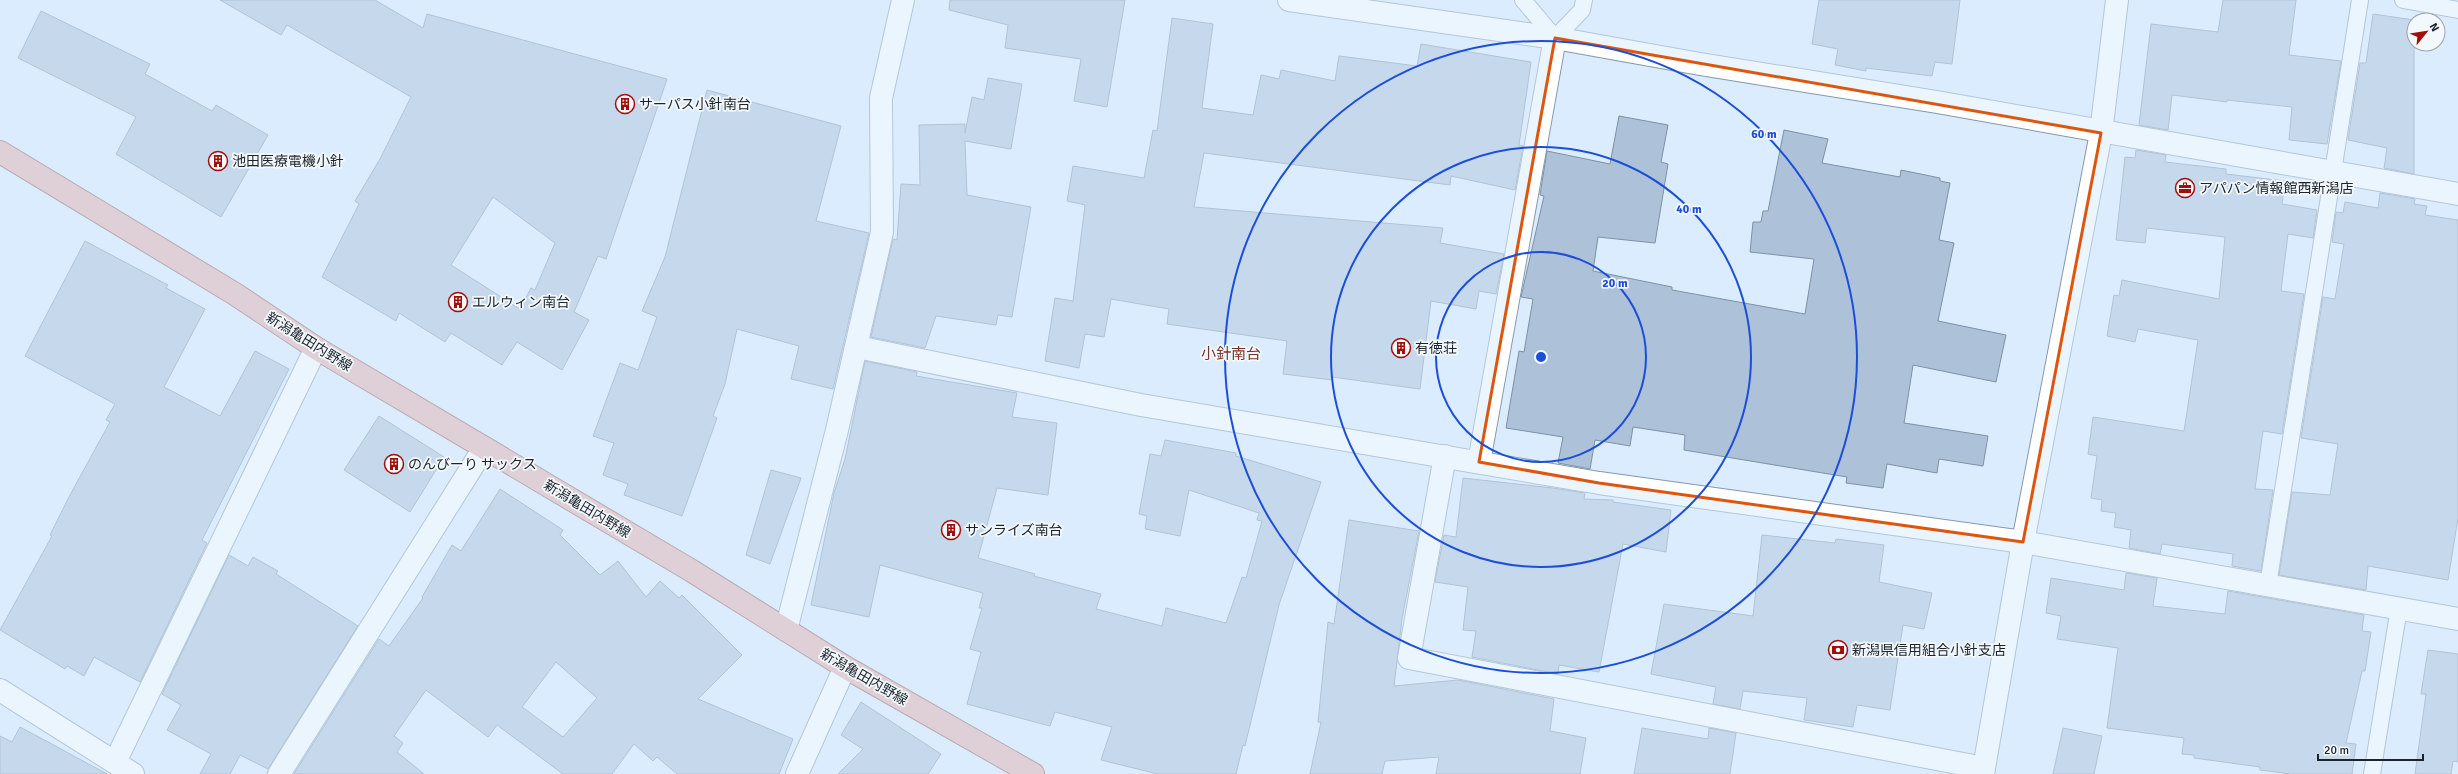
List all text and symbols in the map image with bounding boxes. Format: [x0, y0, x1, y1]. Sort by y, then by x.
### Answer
north arrow [2406, 12, 2446, 52]
text: N [2427, 21, 2442, 34]
building icon: サーパス小針南台 [614, 93, 636, 115]
place label: サーパス小針南台 [639, 96, 751, 113]
text: 60 m [1751, 127, 1777, 142]
building icon: 池田医療電機小針 [207, 150, 229, 172]
place label: 池田医療電機小針 [232, 153, 344, 170]
office icon: アパパン情報館西新潟店 [2174, 177, 2196, 199]
place label: アパパン情報館西新潟店 [2199, 180, 2353, 197]
text: 40 m [1676, 202, 1702, 217]
text: 20 m [1602, 276, 1628, 291]
building icon: エルウィン南台 [447, 291, 469, 313]
place label: エルウィン南台 [472, 294, 570, 311]
street label: 新潟亀田内野線 [263, 309, 355, 375]
building icon: 有徳荘 [1390, 337, 1412, 359]
place label: 有徳荘 [1415, 340, 1457, 357]
district label: 小針南台 [1201, 345, 1261, 363]
centre of rings [1534, 350, 1548, 364]
building icon: のんびーり サックス [383, 453, 405, 475]
place label: のんびーり サックス [408, 456, 537, 473]
street label: 新潟亀田内野線 [541, 476, 633, 542]
building icon: サンライズ南台 [940, 519, 962, 541]
place label: サンライズ南台 [965, 522, 1063, 539]
bank icon: 新潟県信用組合小針支店 [1827, 639, 1849, 661]
place label: 新潟県信用組合小針支店 [1852, 642, 2006, 659]
street label: 新潟亀田内野線 [817, 645, 911, 709]
scale bar [2318, 736, 2423, 762]
text: 20 m [2324, 743, 2349, 758]

